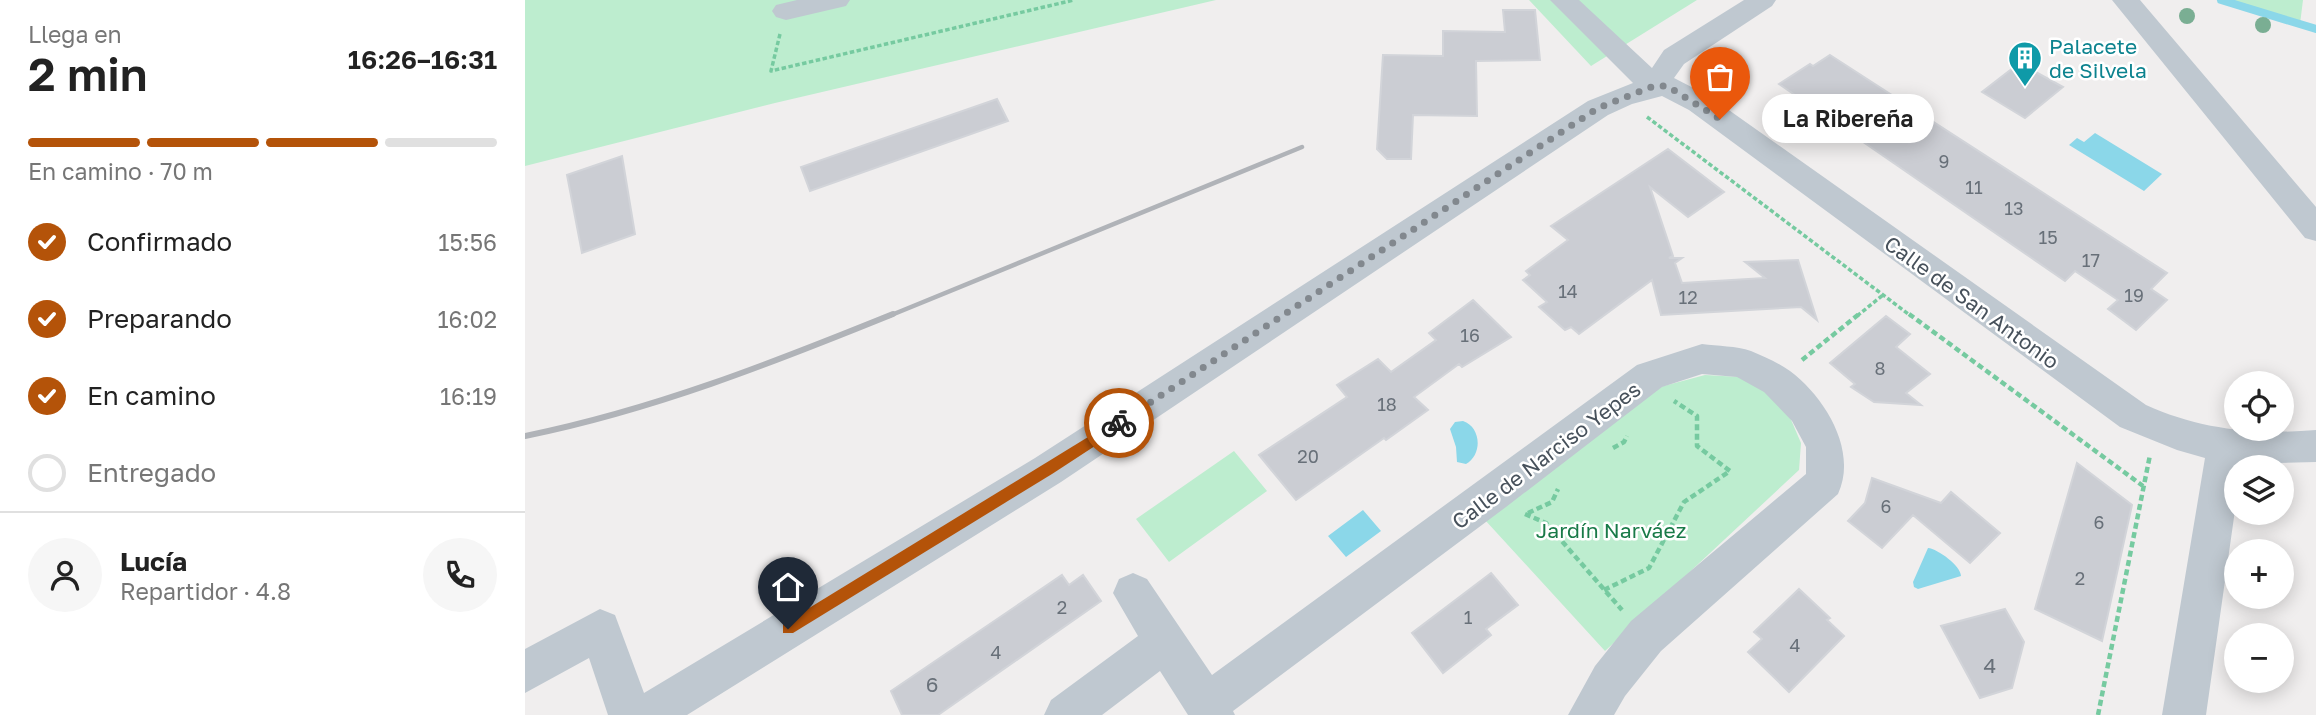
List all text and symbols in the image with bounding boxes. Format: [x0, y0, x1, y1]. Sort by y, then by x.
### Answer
text: Llega en [28, 20, 122, 48]
place label: Palacete de Silvela [2049, 33, 2147, 83]
building icon: Palacete de Silvela [2006, 39, 2044, 88]
text: 16:26–16:31 [348, 44, 497, 75]
text: 2 min [28, 46, 148, 101]
pin [1690, 47, 1750, 119]
icon: bag [1701, 58, 1739, 96]
callout: La Ribereña [1762, 94, 1933, 144]
text: La Ribereña [1782, 104, 1914, 132]
house number: 9 [1939, 150, 1949, 172]
text: En camino · 70 m [28, 157, 213, 185]
house number: 11 [1965, 176, 1983, 198]
house number: 13 [2004, 197, 2024, 219]
icon: check [28, 223, 66, 261]
text: Confirmado [87, 226, 232, 257]
house number: 15 [2038, 226, 2058, 248]
text: 15:56 [438, 228, 497, 256]
street label: Calle de San Antonio [1880, 230, 2064, 374]
house number: 17 [2082, 249, 2100, 271]
house number: 14 [1558, 280, 1578, 302]
house number: 19 [2124, 284, 2144, 306]
house number: 12 [1678, 286, 1698, 308]
icon: check [28, 300, 66, 338]
text: Preparando [87, 303, 232, 334]
text: 16:02 [437, 305, 497, 333]
house number: 16 [1460, 324, 1480, 346]
house number: 8 [1875, 357, 1885, 379]
map controls [2224, 371, 2294, 693]
button: locate [2224, 371, 2294, 441]
street label: Calle de Narciso Yepes [1447, 376, 1645, 534]
icon: check [28, 377, 66, 415]
text: En camino [87, 380, 216, 411]
text: 16:19 [440, 382, 497, 410]
courier [1084, 388, 1154, 458]
house number: 18 [1377, 393, 1397, 415]
icon: bike [1100, 404, 1138, 442]
house number: 20 [1297, 445, 1319, 467]
button: layers [2224, 455, 2294, 525]
text: Entregado [87, 457, 216, 488]
house number: 6 [1881, 495, 1891, 517]
house number: 6 [2094, 511, 2104, 533]
park label: Jardín Narváez [1536, 517, 1686, 543]
button: person [28, 538, 102, 612]
button: phone [423, 538, 497, 612]
button: + [2224, 539, 2294, 609]
text: Lucía [120, 546, 187, 577]
pin [758, 557, 818, 629]
house number: 2 [2075, 567, 2085, 589]
icon: home [769, 568, 807, 606]
text: Repartidor · 4.8 [120, 577, 291, 605]
house number: 2 [1057, 596, 1067, 618]
house number: 1 [1464, 606, 1473, 628]
button: − [2224, 623, 2294, 693]
house number: 4 [1790, 634, 1801, 656]
house number: 4 [991, 641, 1002, 663]
house number: 4 [1984, 652, 1996, 678]
house number: 6 [926, 671, 938, 697]

